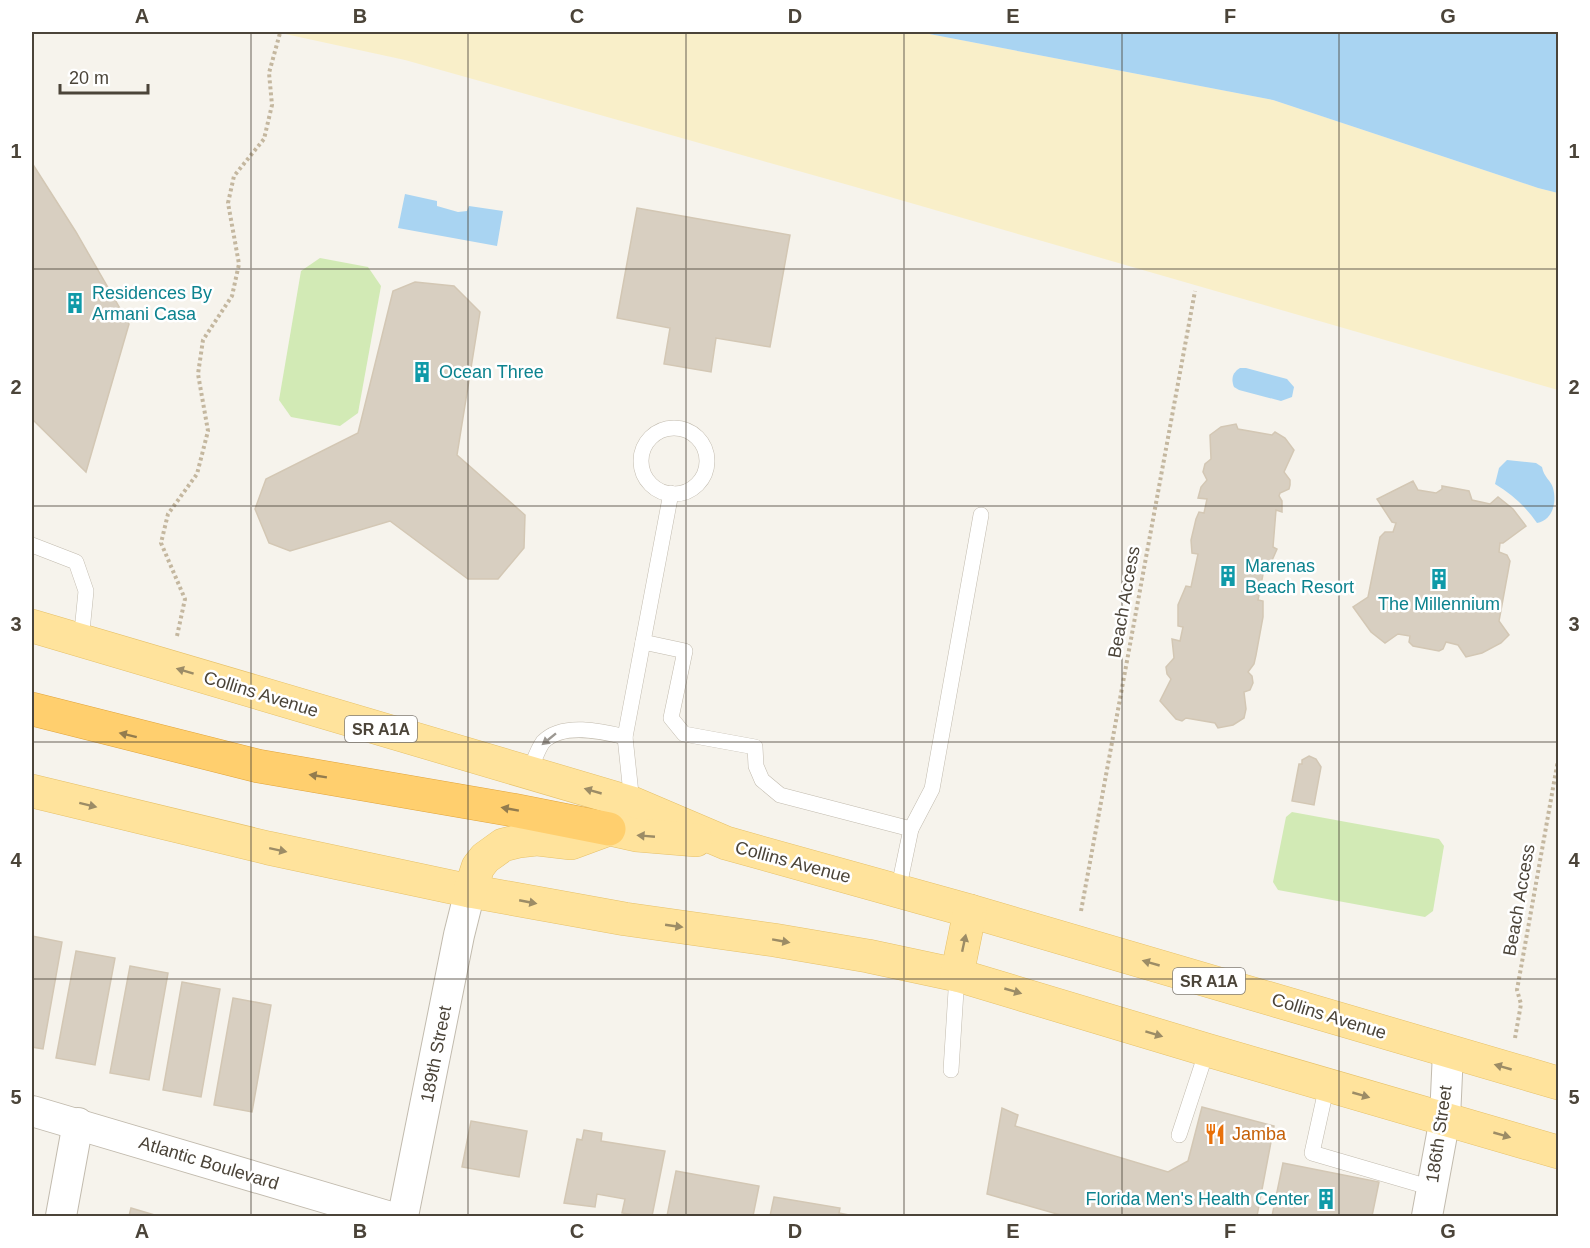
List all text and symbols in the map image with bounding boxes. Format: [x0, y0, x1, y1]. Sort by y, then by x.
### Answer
text: A [135, 5, 149, 27]
text: B [353, 5, 367, 27]
text: C [570, 5, 584, 27]
text: D [788, 5, 802, 27]
text: E [1006, 5, 1020, 27]
text: F [1224, 5, 1236, 27]
text: G [1440, 5, 1456, 27]
scale bar [60, 57, 148, 95]
text: 20 m [69, 68, 109, 88]
text: 1 [10, 140, 22, 162]
text: 1 [1568, 140, 1580, 162]
place label: Residences By Armani Casa [92, 283, 212, 324]
building icon: Residences By Armani Casa [63, 291, 87, 315]
building icon: Ocean Three [410, 360, 434, 384]
place label: Ocean Three [439, 362, 544, 382]
text: 2 [10, 376, 22, 398]
text: 2 [1568, 376, 1580, 398]
street label: Beach Access [1104, 545, 1144, 659]
place label: Marenas Beach Resort [1245, 556, 1354, 597]
building icon: Marenas Beach Resort [1216, 564, 1240, 588]
building icon: The Millennium [1427, 567, 1451, 591]
place label: The Millennium [1378, 594, 1500, 614]
text: 3 [10, 613, 22, 635]
text: 3 [1568, 613, 1580, 635]
one-way arrow [176, 666, 194, 675]
street label: Collins Avenue [201, 667, 321, 721]
road number: SR A1A [345, 716, 417, 742]
one-way arrow [118, 729, 137, 739]
one-way arrow [541, 732, 557, 745]
one-way arrow [308, 772, 327, 781]
one-way arrow [584, 786, 602, 795]
one-way arrow [79, 801, 97, 811]
one-way arrow [500, 805, 519, 814]
one-way arrow [637, 831, 656, 841]
street label: Collins Avenue [733, 837, 853, 887]
street label: Beach Access [1499, 843, 1539, 957]
one-way arrow [269, 846, 288, 855]
text: 4 [10, 849, 22, 871]
text: 4 [1568, 849, 1580, 871]
one-way arrow [518, 898, 537, 907]
one-way arrow [665, 921, 684, 930]
one-way arrow [959, 934, 969, 952]
one-way arrow [772, 937, 791, 946]
one-way arrow [1142, 958, 1160, 967]
road number: SR A1A [1173, 968, 1245, 994]
one-way arrow [1004, 987, 1022, 997]
street label: Collins Avenue [1269, 989, 1389, 1043]
street label: 189th Street [417, 1004, 455, 1104]
one-way arrow [1145, 1030, 1163, 1039]
one-way arrow [1494, 1062, 1512, 1071]
street label: 186th Street [1422, 1084, 1456, 1184]
text: 5 [10, 1086, 22, 1108]
text: 5 [1568, 1086, 1580, 1108]
one-way arrow [1352, 1090, 1370, 1100]
restaurant icon: Jamba [1203, 1122, 1227, 1146]
place label: Jamba [1232, 1124, 1287, 1144]
one-way arrow [1493, 1131, 1511, 1140]
street label: Atlantic Boulevard [137, 1132, 281, 1194]
building icon: Florida Men's Health Center [1314, 1187, 1338, 1211]
place label: Florida Men's Health Center [1085, 1189, 1309, 1209]
text: A [135, 1220, 149, 1242]
text: B [353, 1220, 367, 1242]
text: C [570, 1220, 584, 1242]
text: D [788, 1220, 802, 1242]
text: E [1006, 1220, 1020, 1242]
text: F [1224, 1220, 1236, 1242]
text: G [1440, 1220, 1456, 1242]

